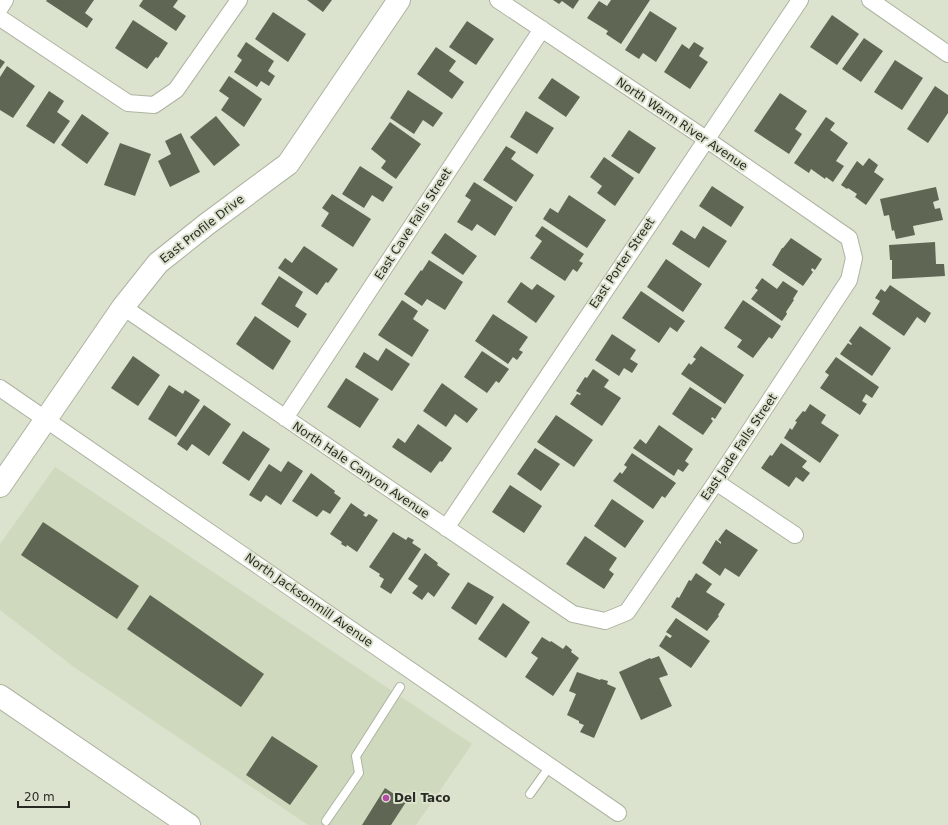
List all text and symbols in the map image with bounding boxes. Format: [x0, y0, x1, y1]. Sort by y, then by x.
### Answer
street label: North Warm River Avenue [614, 75, 750, 173]
street label: East Cave Falls Street [372, 165, 454, 282]
street label: East Profile Drive [157, 192, 247, 266]
street label: East Porter Street [587, 215, 658, 311]
street label: East Jade Falls Street [698, 391, 780, 503]
street label: North Hale Canyon Avenue [290, 419, 432, 521]
street label: North Jacksonmill Avenue [242, 550, 376, 650]
scale bar [18, 783, 69, 809]
text: 20 m [24, 790, 55, 804]
place label: Del Taco [394, 791, 450, 805]
marker: Del Taco [381, 793, 391, 803]

